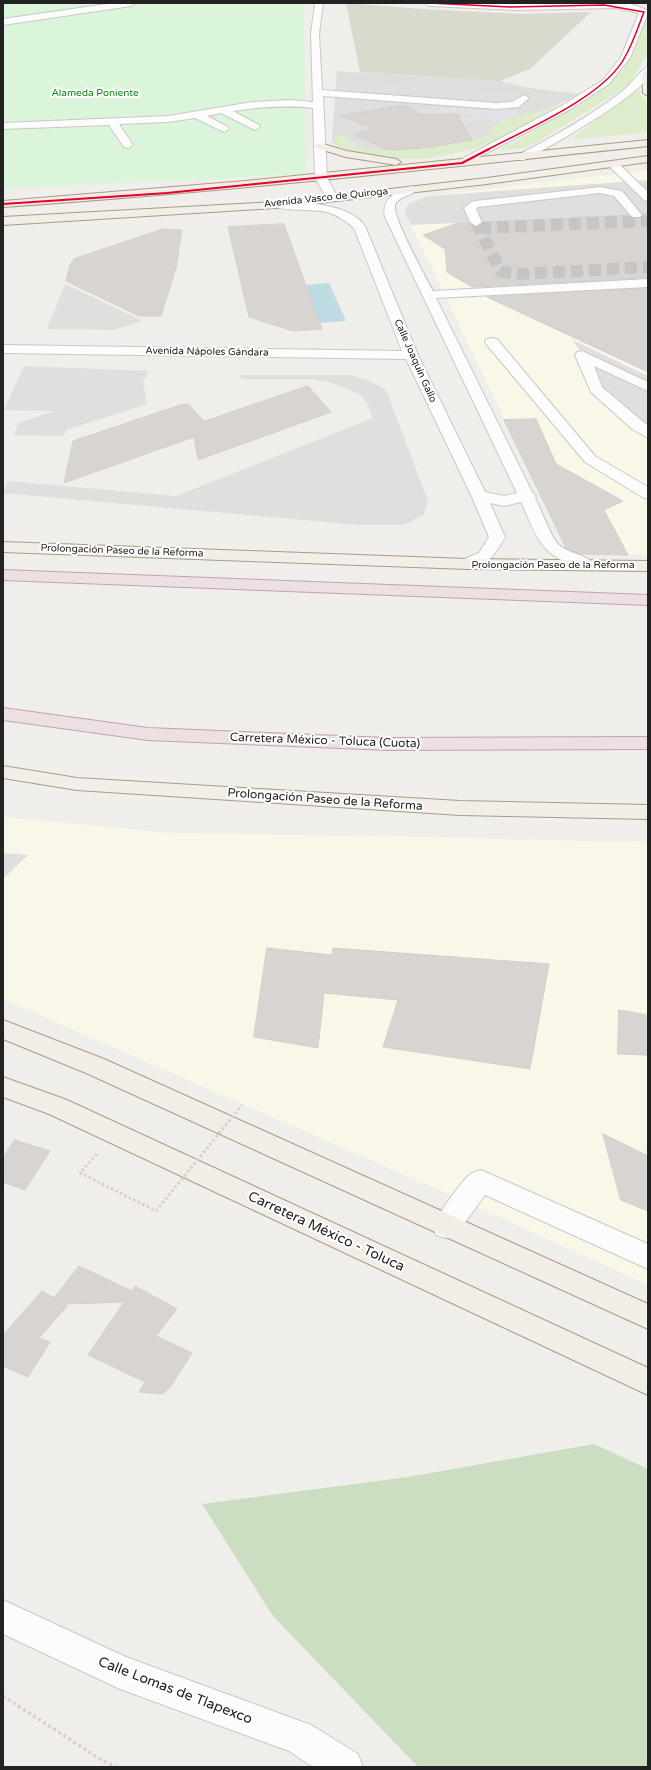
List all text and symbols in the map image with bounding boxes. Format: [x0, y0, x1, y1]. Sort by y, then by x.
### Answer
park label: Alameda Poniente [51, 87, 139, 99]
street label: Avenida Vasco de Quiroga [263, 186, 389, 210]
street label: Calle Joaquín Gallo [391, 317, 439, 405]
street label: Avenida Nápoles Gándara [145, 345, 269, 359]
street label: Prolongación Paseo de la Reforma [40, 542, 204, 560]
street label: Prolongación Paseo de la Reforma [471, 559, 635, 571]
street label: Carretera México - Toluca (Cuota) [230, 730, 420, 752]
street label: Prolongación Paseo de la Reforma [227, 786, 423, 814]
street label: Carretera México - Toluca [245, 1188, 407, 1276]
street label: Calle Lomas de Tlapexco [95, 1654, 255, 1728]

